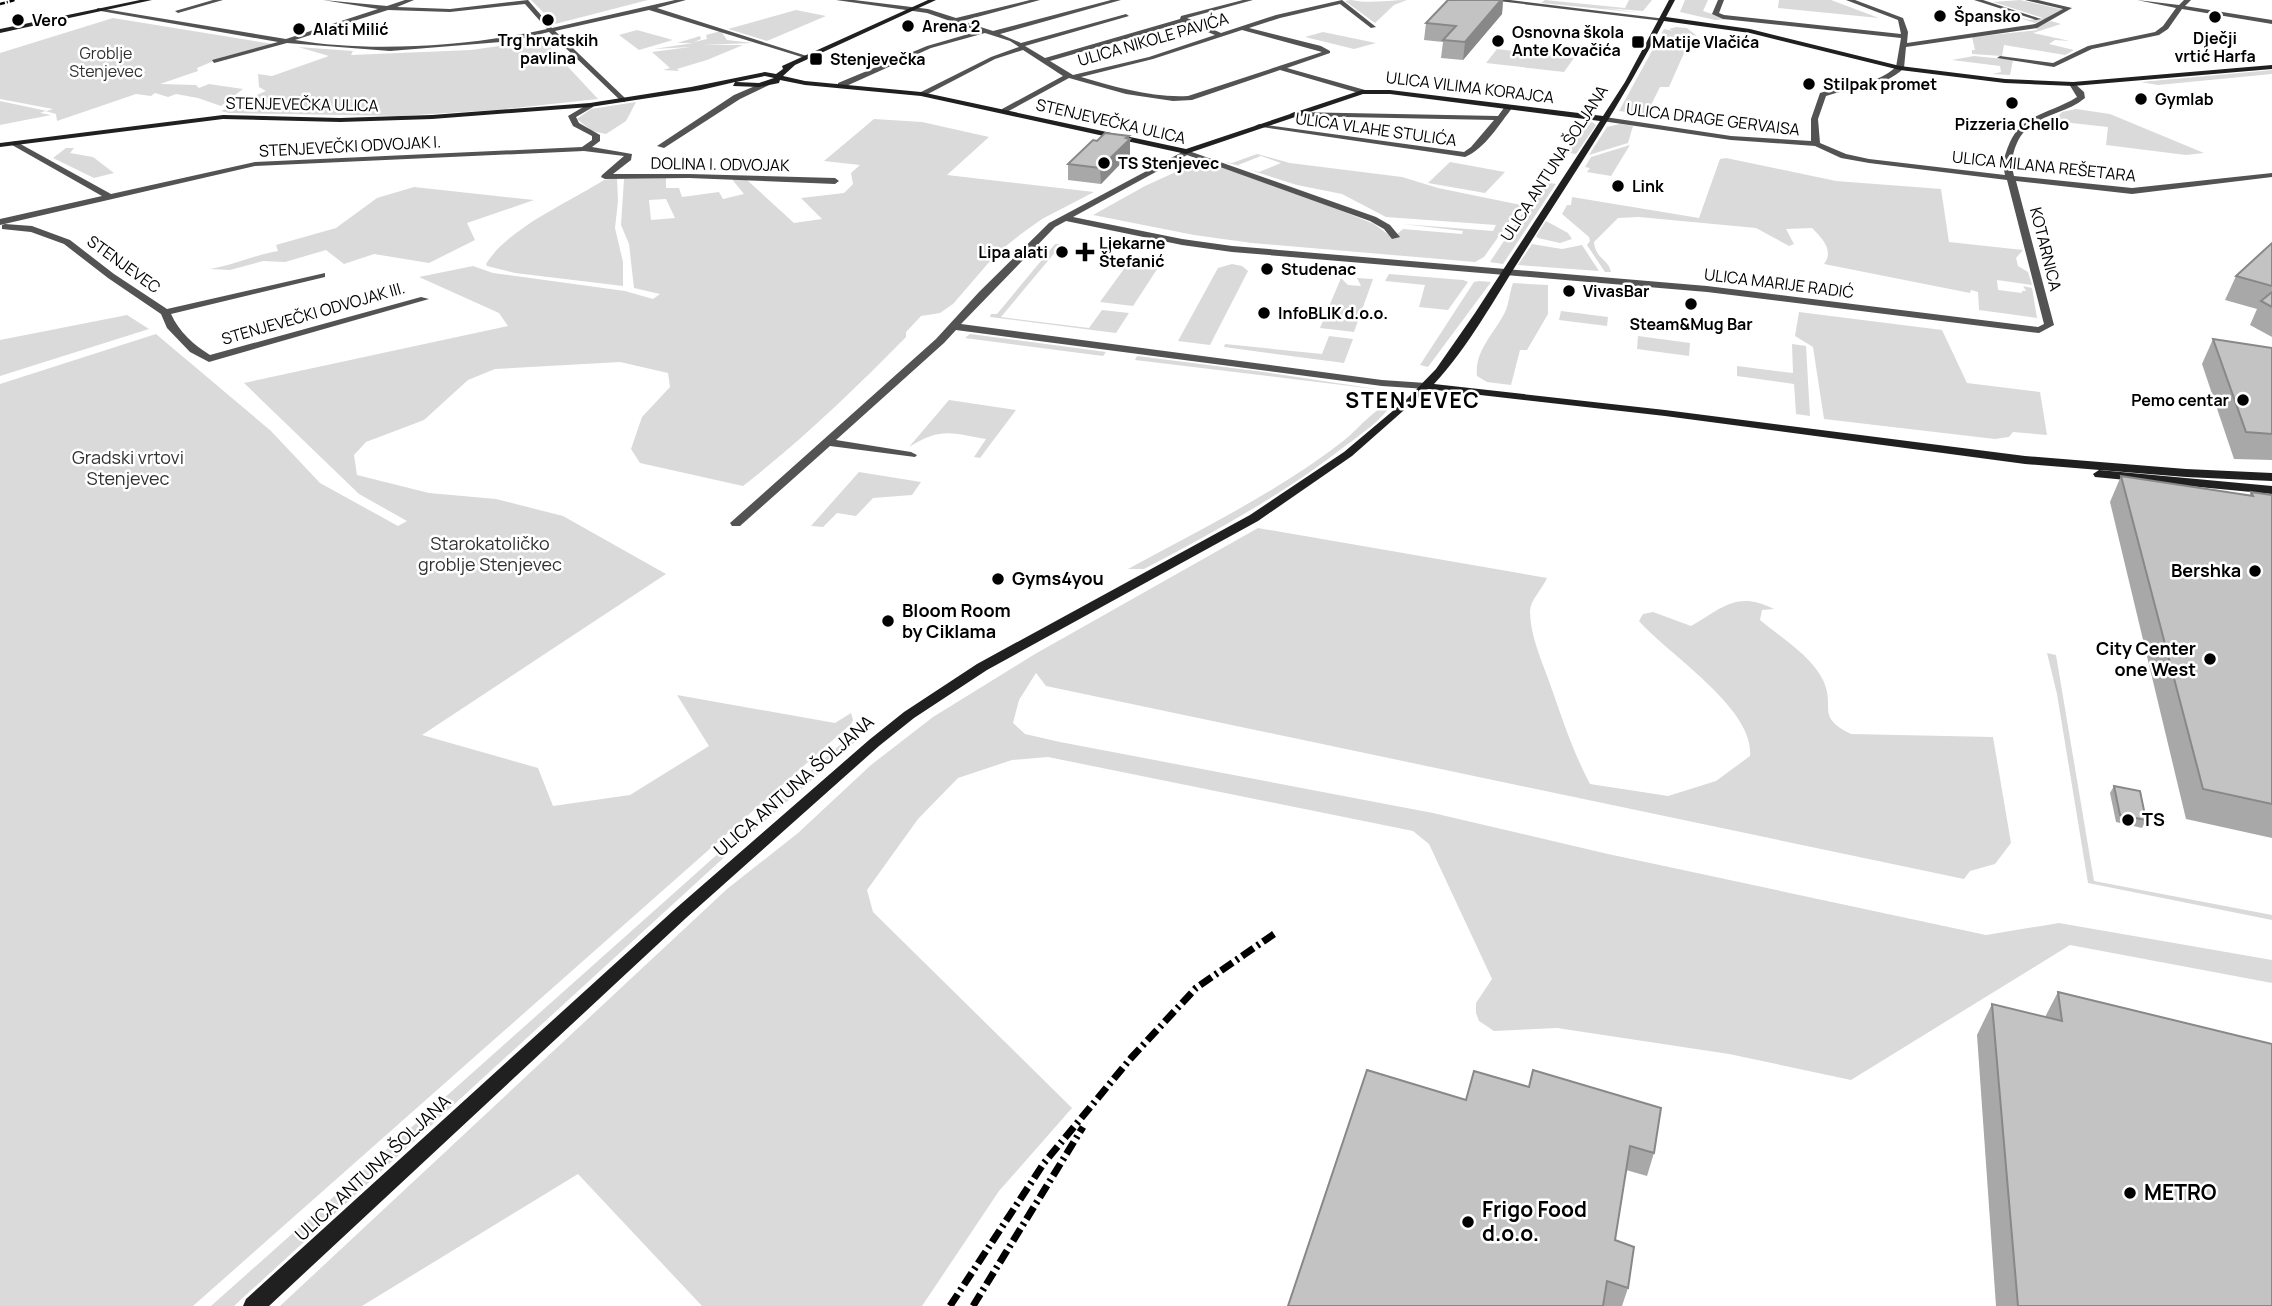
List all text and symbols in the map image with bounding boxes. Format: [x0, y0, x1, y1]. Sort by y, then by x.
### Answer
place label: Špansko [1954, 5, 2021, 27]
street label: ULICA NIKOLE PAVIĆA [1075, 7, 1231, 71]
marker: Špansko [1932, 8, 1948, 24]
place label: Vero [32, 9, 67, 31]
marker: Dječji vrtić Harfa [2207, 9, 2223, 25]
marker: Vero [10, 12, 26, 28]
marker: Trg hrvatskih pavlina [540, 12, 556, 28]
place label: Arena 2 [922, 15, 980, 37]
place label: Alati Milić [313, 18, 388, 40]
marker: Arena 2 [900, 18, 916, 34]
marker: Alati Milić [291, 21, 307, 37]
place label: Osnovna škola Ante Kovačića [1512, 21, 1624, 61]
place label: Dječji vrtić Harfa [2174, 27, 2256, 67]
place label: Trg hrvatskih pavlina [498, 29, 598, 69]
place label: Matije Vlačića [1652, 31, 1759, 53]
marker: Osnovna škola Ante Kovačića [1490, 33, 1506, 49]
marker: Matije Vlačića [1630, 34, 1646, 50]
park label: Groblje Stenjevec [69, 42, 143, 82]
place label: Stenjevečka [830, 48, 926, 70]
marker: Stenjevečka [808, 51, 824, 67]
street label: ULICA VILIMA KORAJCA [1385, 66, 1555, 108]
place label: Stilpak promet [1823, 73, 1937, 95]
marker: Stilpak promet [1801, 76, 1817, 92]
street label: ULICA ANTUNA ŠOLJANA [1495, 81, 1613, 245]
place label: Gymlab [2155, 88, 2214, 110]
marker: Gymlab [2133, 91, 2149, 107]
street label: STENJEVEČKA ULICA [225, 92, 379, 116]
street label: STENJEVEČKA ULICA [1034, 93, 1188, 149]
marker: Pizzeria Chello [2004, 95, 2020, 111]
street label: ULICA DRAGE GERVAISA [1625, 97, 1801, 141]
street label: ULICA VLAHE STULIĆA [1294, 107, 1458, 151]
place label: Pizzeria Chello [1955, 113, 2069, 135]
street label: STENJEVEČKI ODVOJAK I. [258, 130, 442, 162]
street label: ULICA MILANA REŠETARA [1951, 145, 2137, 187]
street label: DOLINA I. ODVOJAK [650, 152, 790, 176]
place label: TS Stenjevec [1118, 152, 1219, 174]
marker: TS Stenjevec [1096, 155, 1112, 171]
place label: Link [1632, 175, 1664, 197]
marker: Link [1610, 178, 1626, 194]
street label: KOTARNICA [2025, 205, 2067, 293]
street label: STENJEVEC [83, 230, 165, 298]
place label: Ljekarne Štefanić [1099, 232, 1166, 272]
place label: Lipa alati [978, 241, 1048, 263]
marker: Lipa alati [1054, 244, 1070, 260]
marker: Ljekarne Štefanić [1077, 244, 1093, 260]
place label: Studenac [1281, 258, 1356, 280]
marker: Studenac [1259, 261, 1275, 277]
street label: ULICA MARIJE RADIĆ [1703, 263, 1855, 303]
street label: STENJEVEČKI ODVOJAK III. [219, 276, 407, 350]
place label: VivasBar [1583, 280, 1649, 302]
marker: VivasBar [1561, 283, 1577, 299]
marker: Steam&Mug Bar [1683, 296, 1699, 312]
place label: InfoBLIK d.o.o. [1278, 302, 1388, 324]
marker: InfoBLIK d.o.o. [1256, 305, 1272, 321]
place label: Steam&Mug Bar [1629, 313, 1753, 335]
district label: STENJEVEC [1345, 386, 1481, 414]
place label: Pemo centar [2131, 389, 2229, 411]
marker: Pemo centar [2235, 392, 2251, 408]
park label: Gradski vrtovi Stenjevec [72, 445, 184, 490]
park label: Starokatoličko groblje Stenjevec [418, 531, 562, 576]
place label: Bershka [2171, 558, 2241, 582]
marker: Bershka [2247, 563, 2263, 579]
place label: Gyms4you [1012, 566, 1104, 590]
marker: Gyms4you [990, 571, 1006, 587]
place label: Bloom Room by Ciklama [902, 598, 1011, 643]
marker: Bloom Room by Ciklama [880, 613, 896, 629]
place label: City Center one West [2096, 636, 2196, 681]
marker: City Center one West [2202, 651, 2218, 667]
street label: ULICA ANTUNA ŠOLJANA [708, 709, 879, 861]
place label: TS [2142, 807, 2165, 831]
marker: TS [2120, 812, 2136, 828]
street label: ULICA ANTUNA ŠOLJANA [289, 1088, 456, 1246]
place label: METRO [2144, 1178, 2217, 1206]
marker: METRO [2122, 1185, 2138, 1201]
place label: Frigo Food d.o.o. [1482, 1195, 1587, 1247]
marker: Frigo Food d.o.o. [1460, 1214, 1476, 1230]

